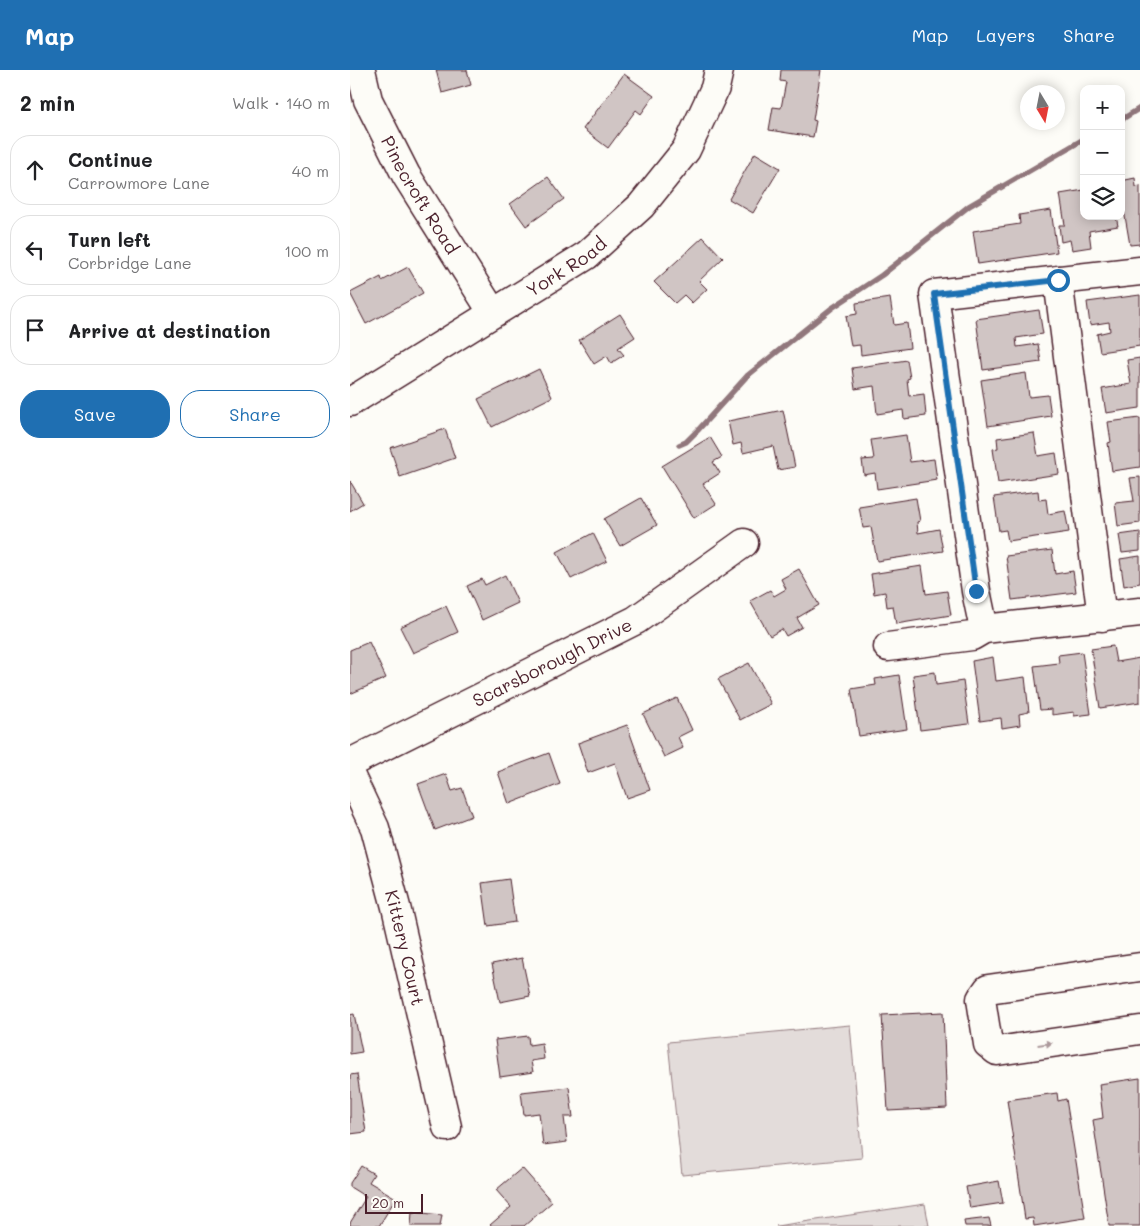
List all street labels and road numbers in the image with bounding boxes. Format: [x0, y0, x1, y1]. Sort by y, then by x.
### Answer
street label: Pinecroft Road [376, 132, 465, 258]
street label: York Road [521, 231, 611, 302]
street label: Scarsborough Drive [468, 612, 636, 712]
street label: Kittery Court [380, 887, 430, 1008]

